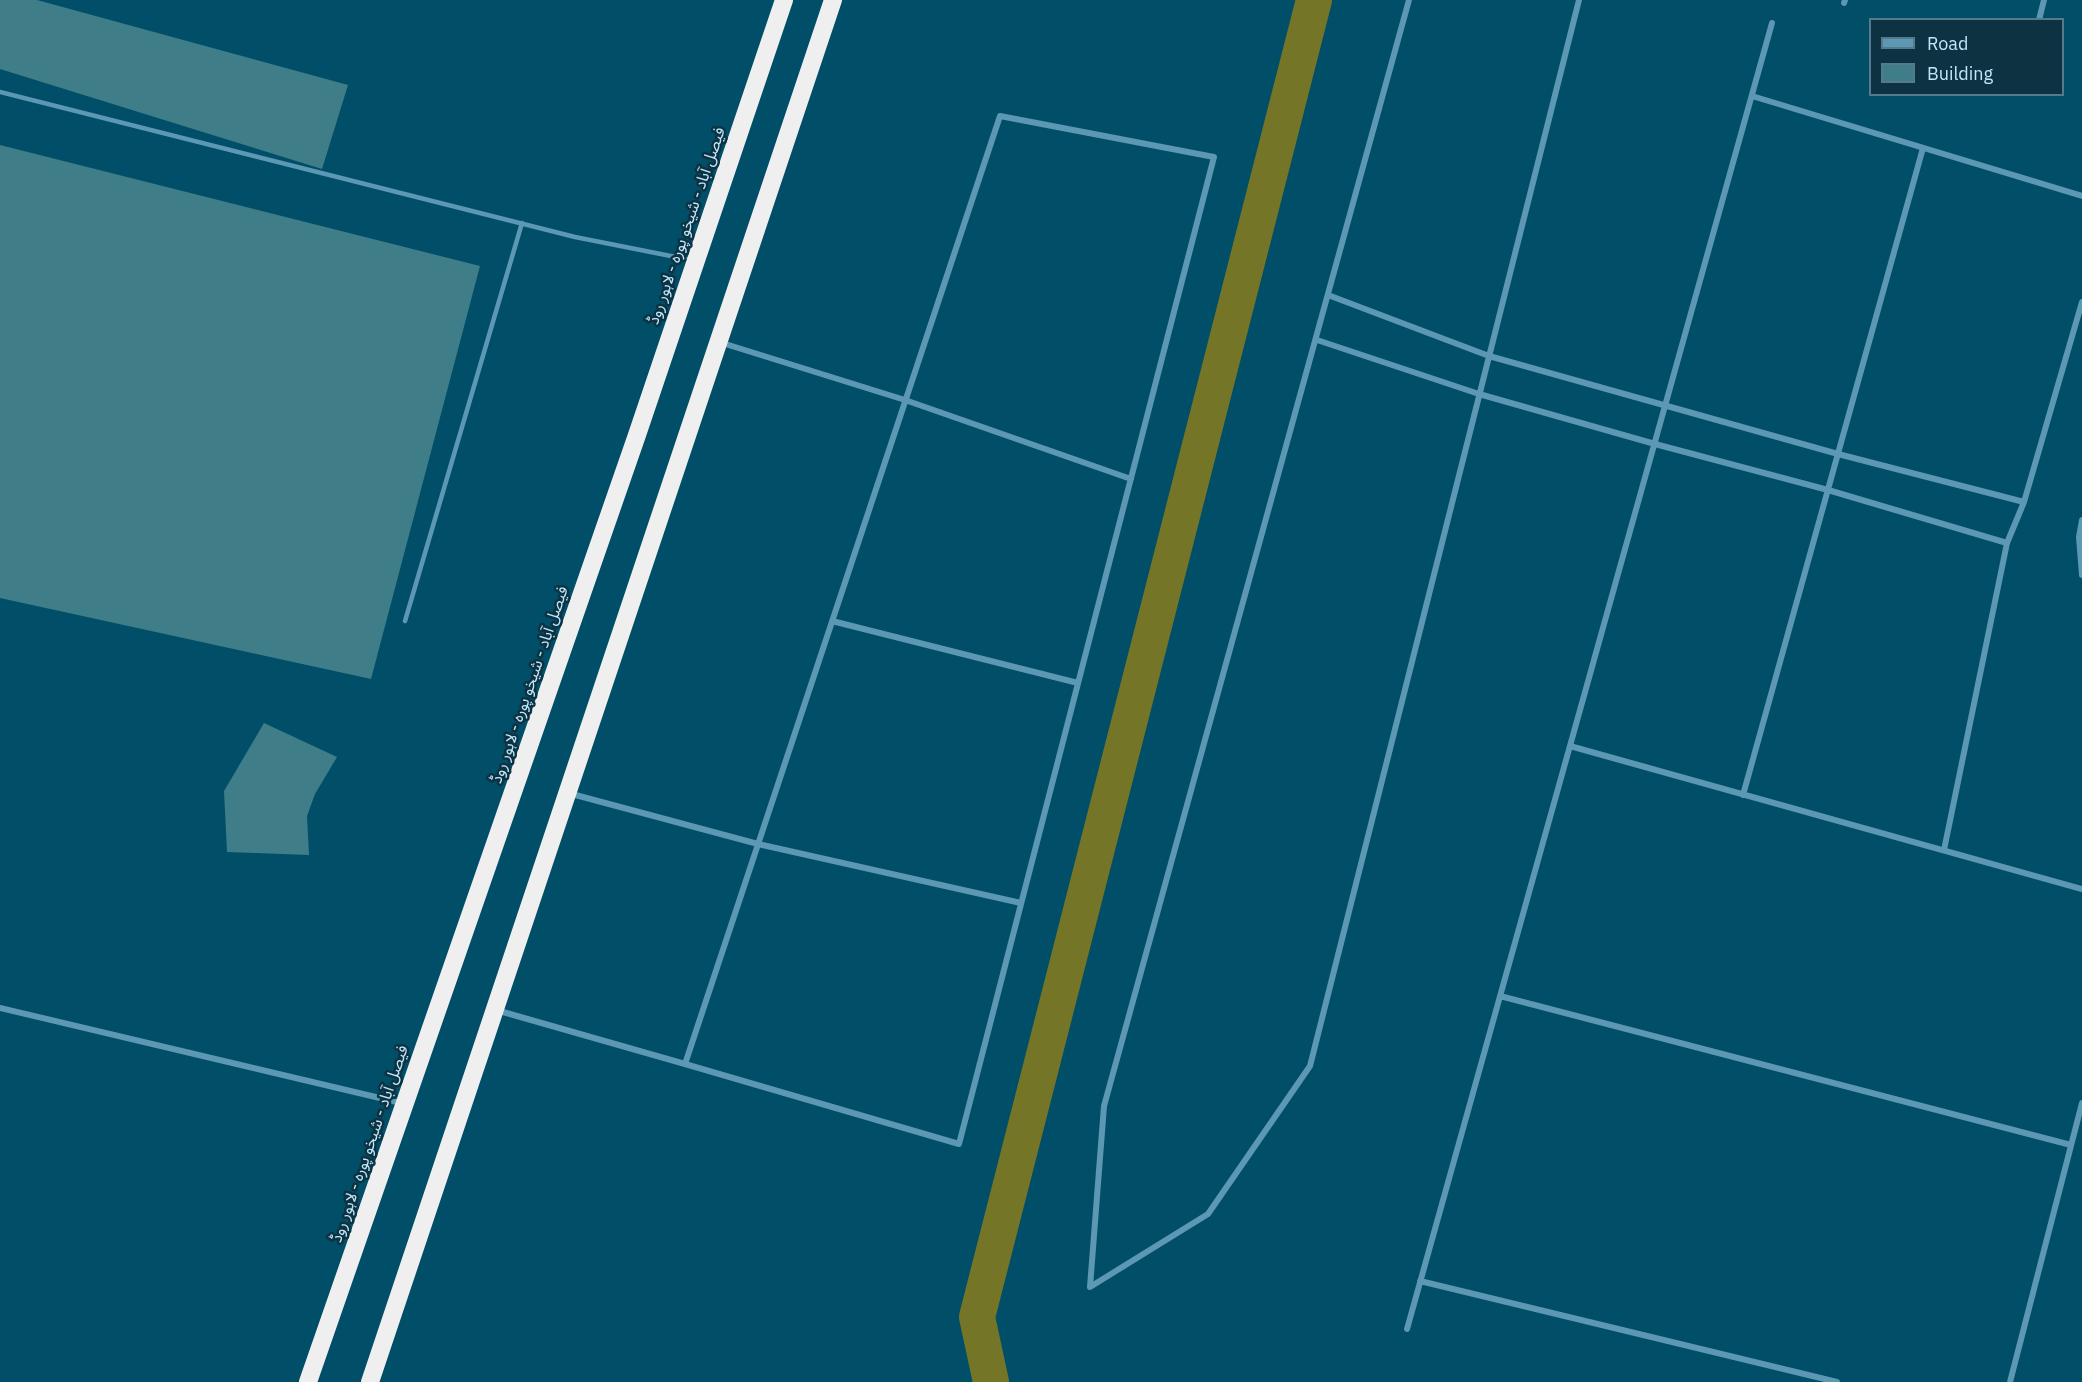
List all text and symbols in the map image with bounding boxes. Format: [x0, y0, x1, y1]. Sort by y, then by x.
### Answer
legend [1869, 18, 2064, 96]
text: Road [1927, 32, 1968, 55]
text: Building [1927, 62, 1993, 85]
street label: فیصل آباد - شیخو پورہ - لاہور روڈ [644, 125, 730, 327]
street label: فیصل آباد - شیخو پورہ - لاہور روڈ [487, 584, 573, 786]
street label: فیصل آباد - شیخو پورہ - لاہور روڈ [327, 1043, 413, 1245]

